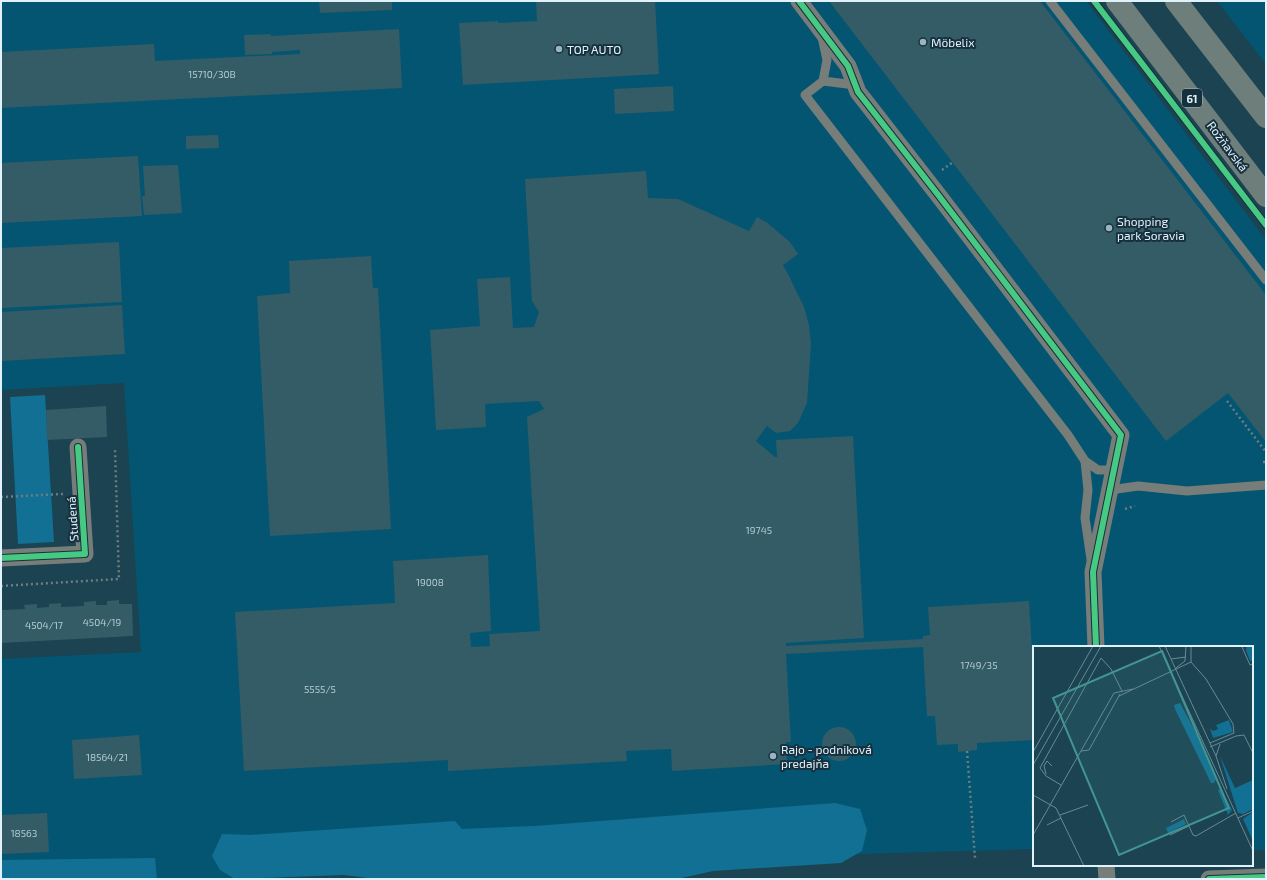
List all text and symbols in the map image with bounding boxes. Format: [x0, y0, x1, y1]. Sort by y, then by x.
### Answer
place label: Möbelix [931, 35, 975, 49]
marker: Möbelix [918, 37, 928, 47]
place label: TOP AUTO [567, 42, 621, 56]
marker: TOP AUTO [554, 44, 564, 54]
house number: 15710/30B [188, 68, 236, 80]
road number: 61 [1182, 89, 1202, 107]
street label: Rožňavská [1205, 118, 1251, 174]
place label: Shopping park Soravia [1117, 214, 1185, 242]
marker: Shopping park Soravia [1104, 223, 1114, 233]
street label: Studená [63, 496, 81, 542]
house number: 19745 [746, 524, 772, 536]
house number: 19008 [416, 576, 444, 588]
house number: 4504/19 [83, 616, 122, 628]
house number: 4504/17 [25, 619, 63, 631]
inset map [1033, 646, 1253, 866]
house number: 1749/35 [960, 659, 998, 671]
house number: 5555/5 [304, 683, 336, 695]
place label: Rajo - podniková predajňa [781, 742, 872, 771]
house number: 18564/21 [86, 751, 128, 763]
marker: Rajo - podniková predajňa [768, 751, 778, 761]
house number: 18563 [11, 827, 37, 839]

